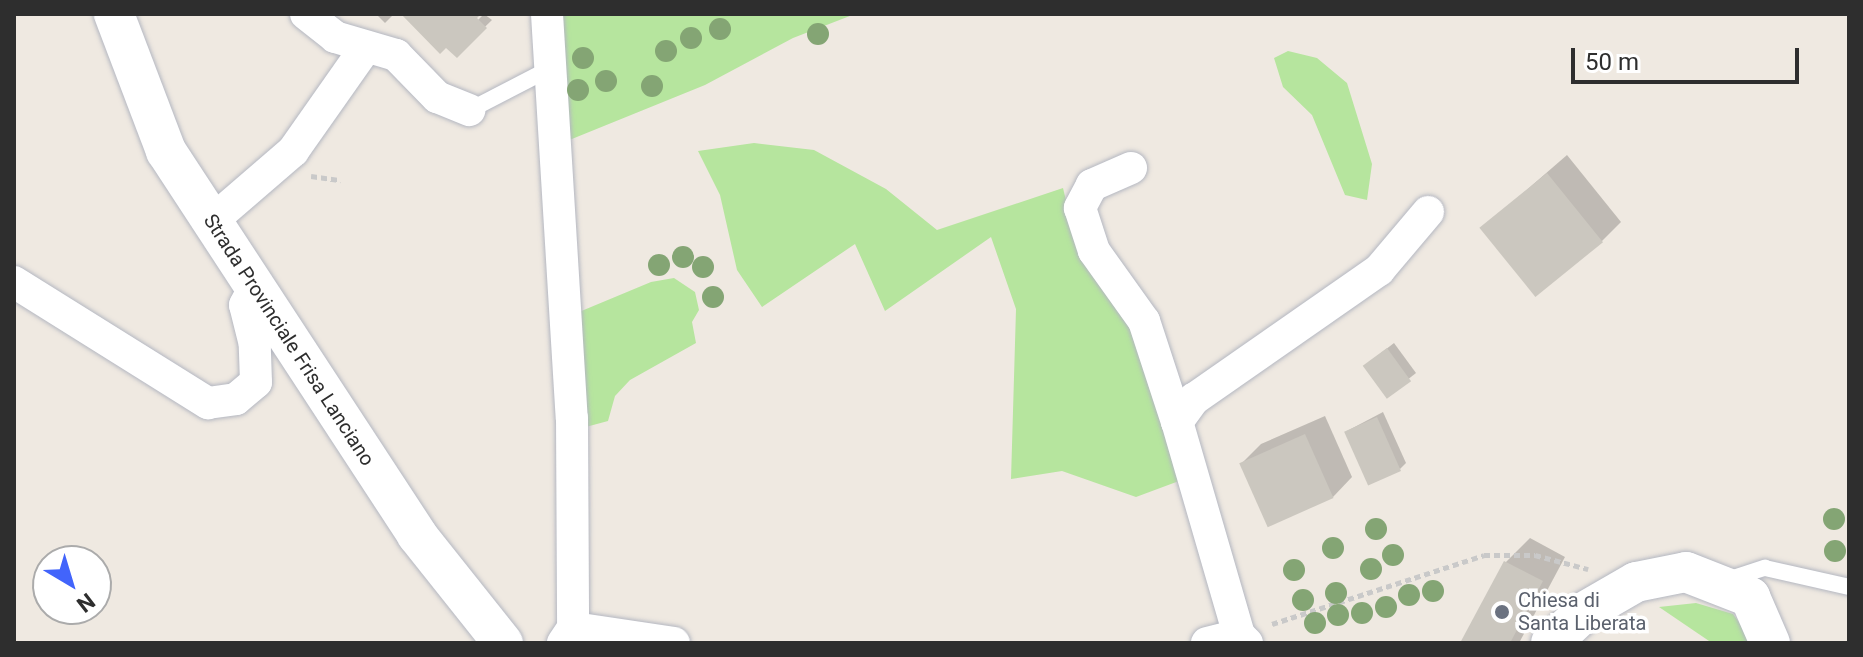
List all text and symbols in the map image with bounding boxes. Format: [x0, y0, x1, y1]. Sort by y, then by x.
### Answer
scale bar [1575, 32, 1803, 82]
text: 50 m [1585, 48, 1639, 76]
street label: Strada Provinciale Frisa Lanciano [198, 210, 380, 470]
north arrow [32, 545, 112, 625]
text: N [72, 588, 100, 617]
place label: Chiesa di Santa Liberata [1518, 588, 1646, 635]
marker: Chiesa di Santa Liberata [1493, 603, 1511, 621]

